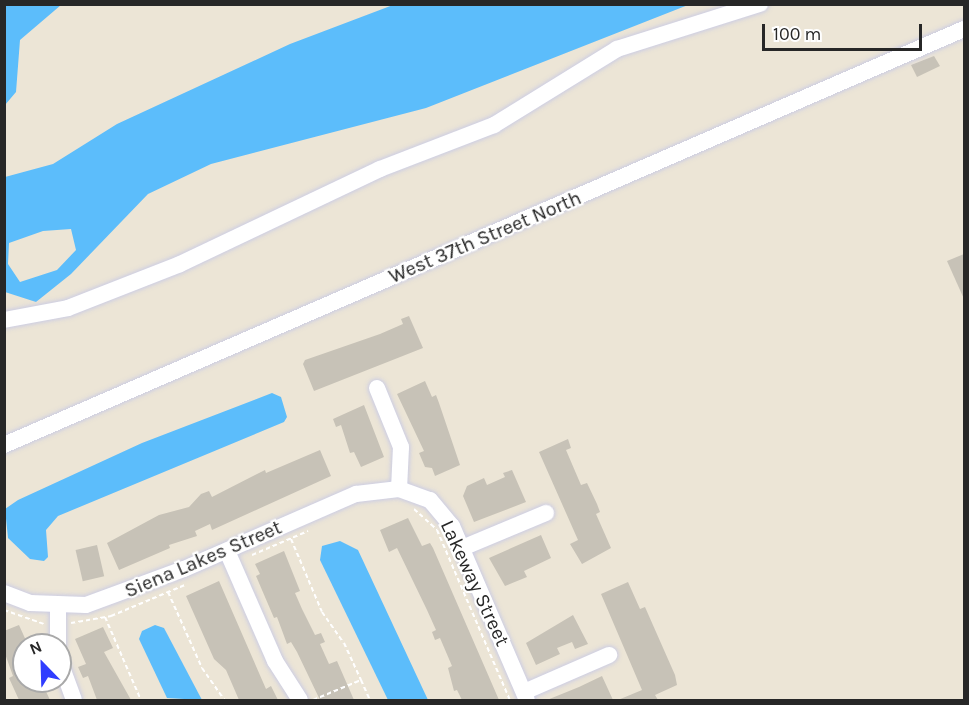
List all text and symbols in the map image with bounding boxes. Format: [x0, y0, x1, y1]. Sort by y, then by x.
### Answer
scale bar [765, 12, 926, 50]
text: 100 m [773, 23, 821, 45]
street label: West 37th Street North [385, 186, 585, 288]
street label: Siena Lakes Street [121, 515, 285, 603]
street label: Lakeway Street [435, 516, 515, 650]
north arrow [12, 633, 72, 693]
text: N [27, 637, 45, 659]

